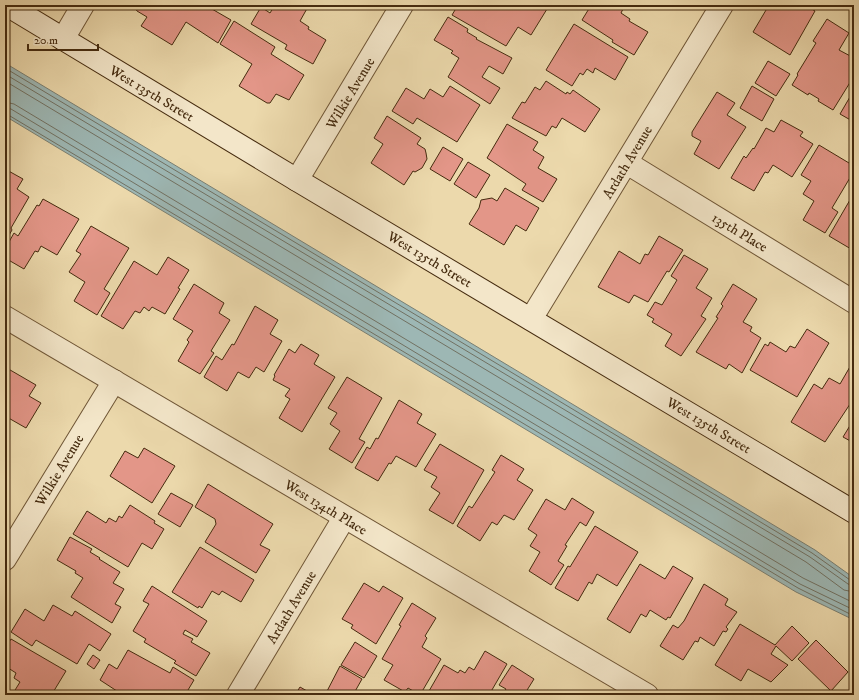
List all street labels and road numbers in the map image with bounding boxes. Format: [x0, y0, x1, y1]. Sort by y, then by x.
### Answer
street label: Wilkie Avenue [322, 54, 379, 133]
street label: West 135th Street [105, 61, 197, 126]
street label: Ardath Avenue [599, 122, 657, 202]
street label: 135th Place [708, 209, 771, 257]
street label: West 135th Street [383, 227, 475, 292]
street label: West 135th Street [662, 393, 754, 458]
street label: Wilkie Avenue [31, 431, 88, 510]
street label: West 134th Place [280, 476, 370, 540]
street label: Ardath Avenue [263, 567, 321, 647]

